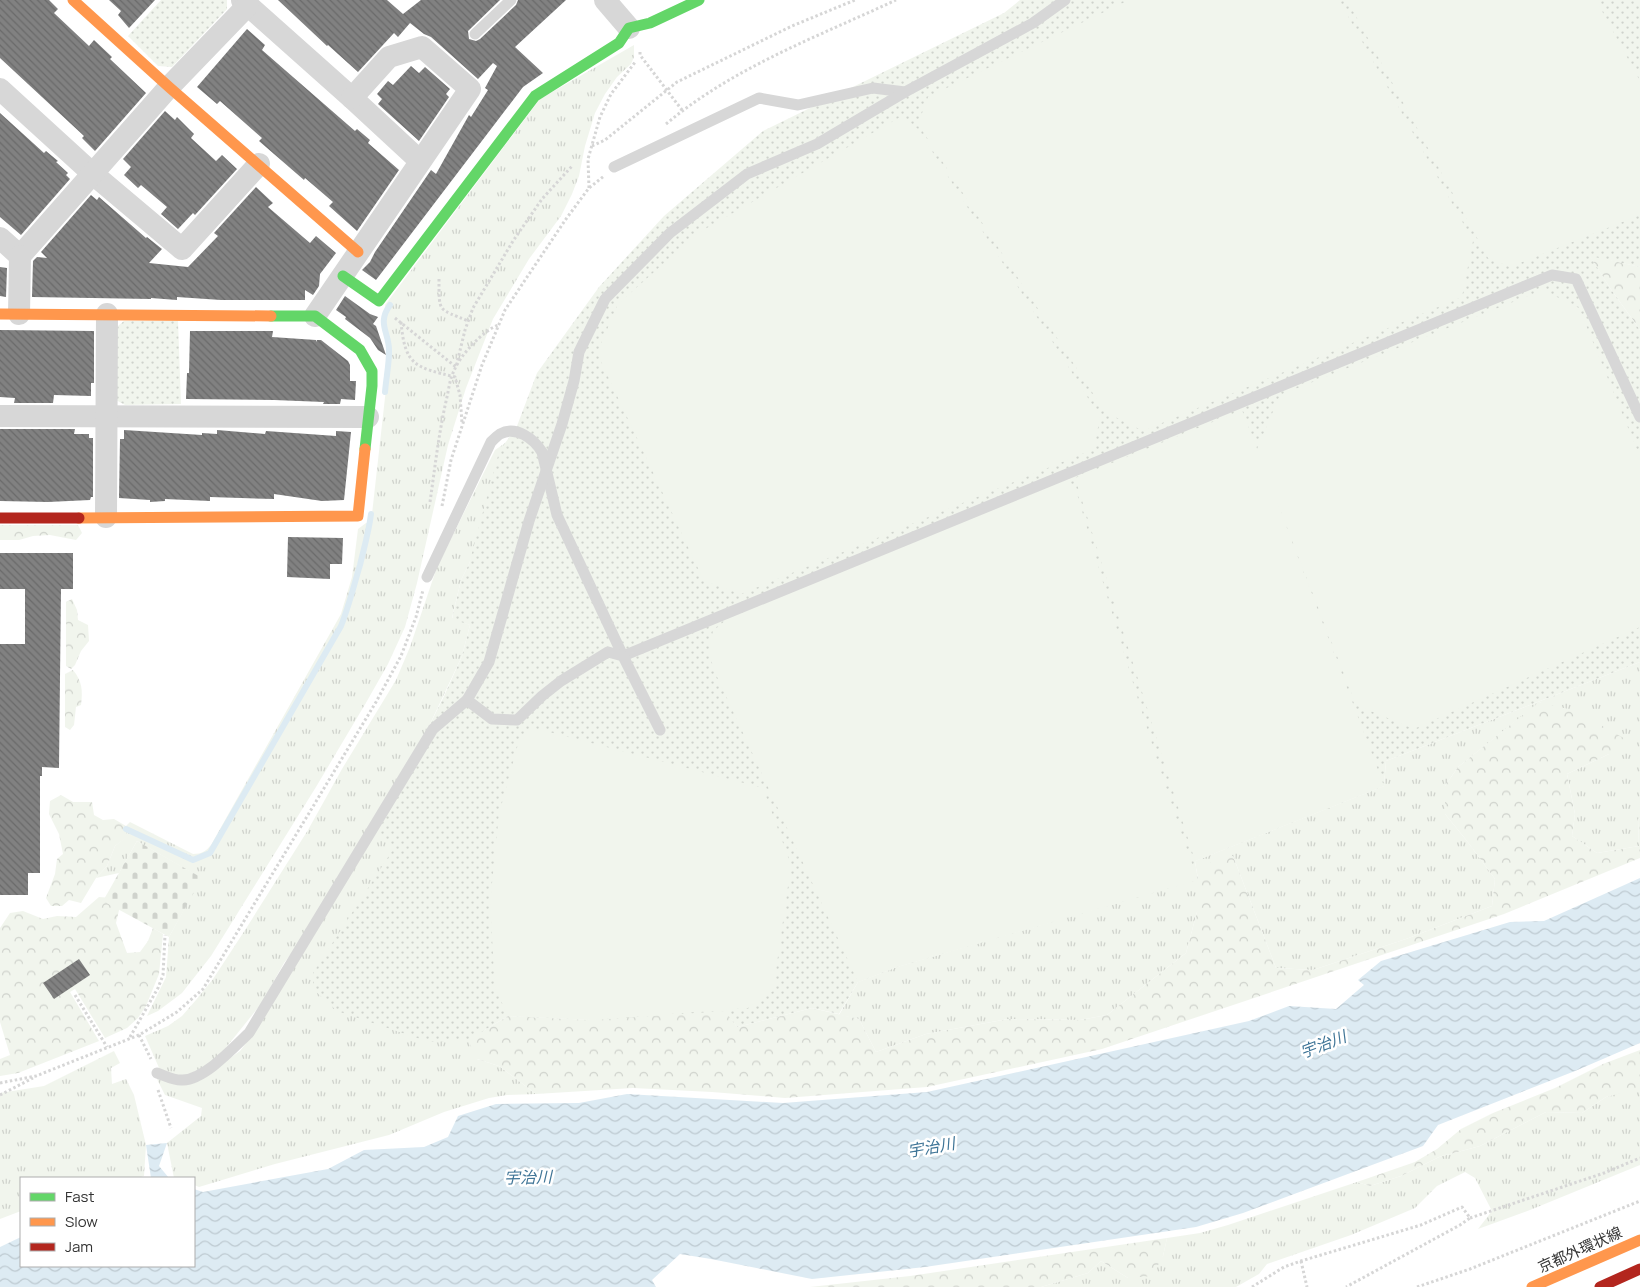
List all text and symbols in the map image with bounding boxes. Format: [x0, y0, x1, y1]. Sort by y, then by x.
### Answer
water label: 宇治川 [1297, 1024, 1351, 1063]
water label: 宇治川 [905, 1132, 959, 1162]
water label: 宇治川 [504, 1166, 554, 1188]
legend [20, 1177, 195, 1267]
text: Fast [65, 1186, 94, 1207]
text: Slow [65, 1211, 98, 1232]
street label: 京都外環状線 [1534, 1222, 1625, 1277]
text: Jam [65, 1236, 93, 1257]

